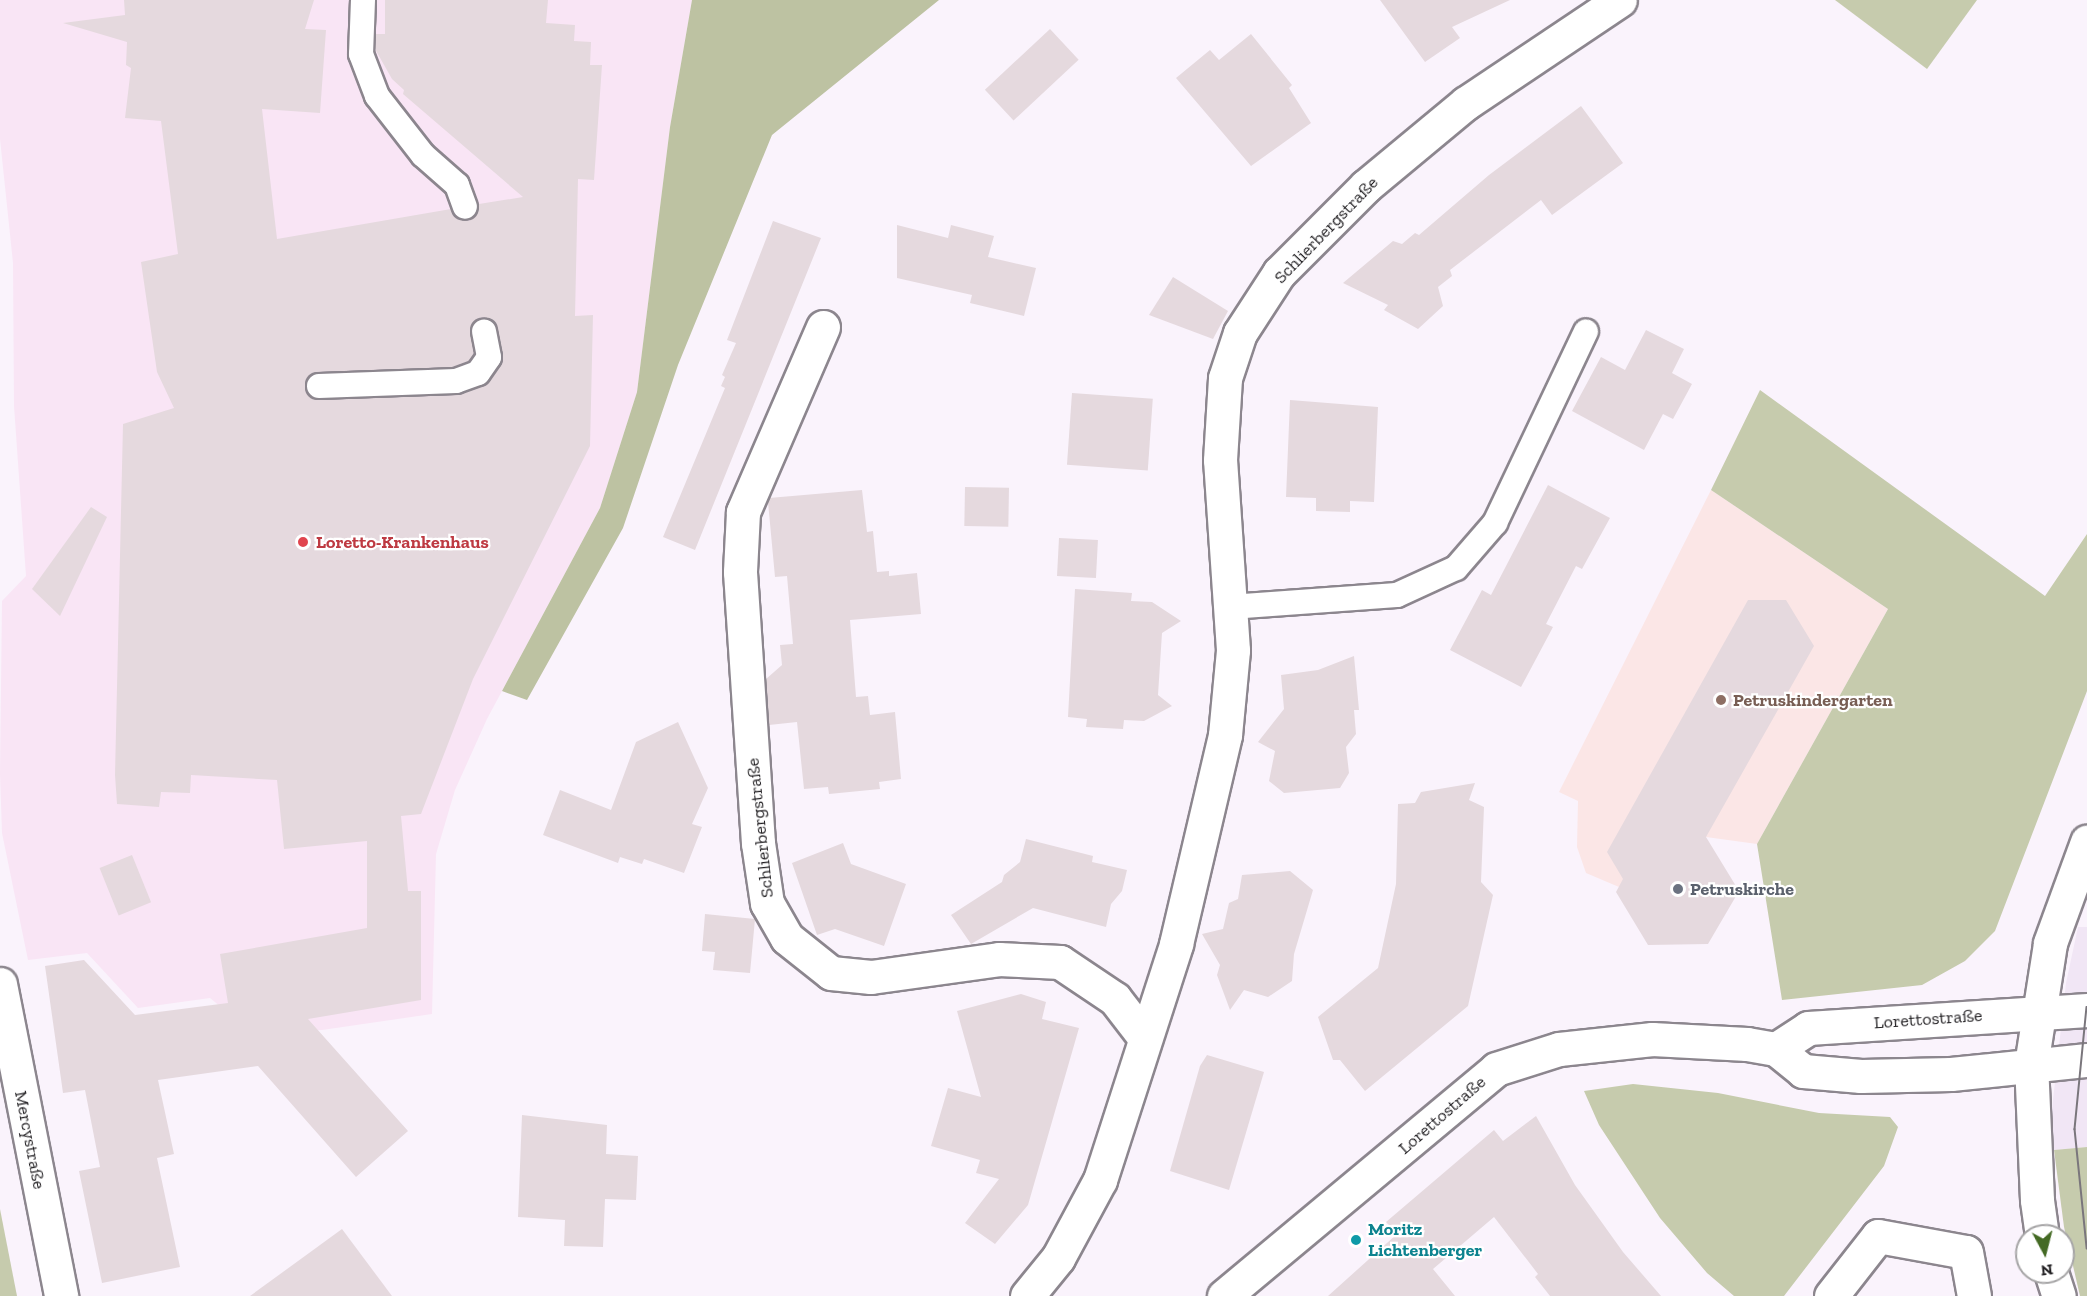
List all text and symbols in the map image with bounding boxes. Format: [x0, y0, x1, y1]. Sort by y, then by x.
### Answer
street label: Schlierbergstraße [1269, 172, 1383, 288]
place label: Loretto-Krankenhaus [316, 531, 489, 553]
marker: Loretto-Krankenhaus [294, 533, 312, 551]
place label: Petruskindergarten [1733, 689, 1893, 711]
marker: Petruskindergarten [1714, 693, 1728, 707]
street label: Schlierbergstraße [742, 757, 778, 899]
place label: Petruskirche [1690, 878, 1794, 900]
marker: Petruskirche [1671, 882, 1685, 896]
street label: Lorettostraße [1873, 1004, 1983, 1034]
street label: Lorettostraße [1394, 1071, 1490, 1159]
street label: Mercystraße [10, 1089, 50, 1191]
place label: Moritz Lichtenberger [1368, 1219, 1482, 1262]
north arrow [2015, 1224, 2075, 1284]
marker: Moritz Lichtenberger [1349, 1233, 1363, 1247]
text: N [2040, 1260, 2054, 1281]

